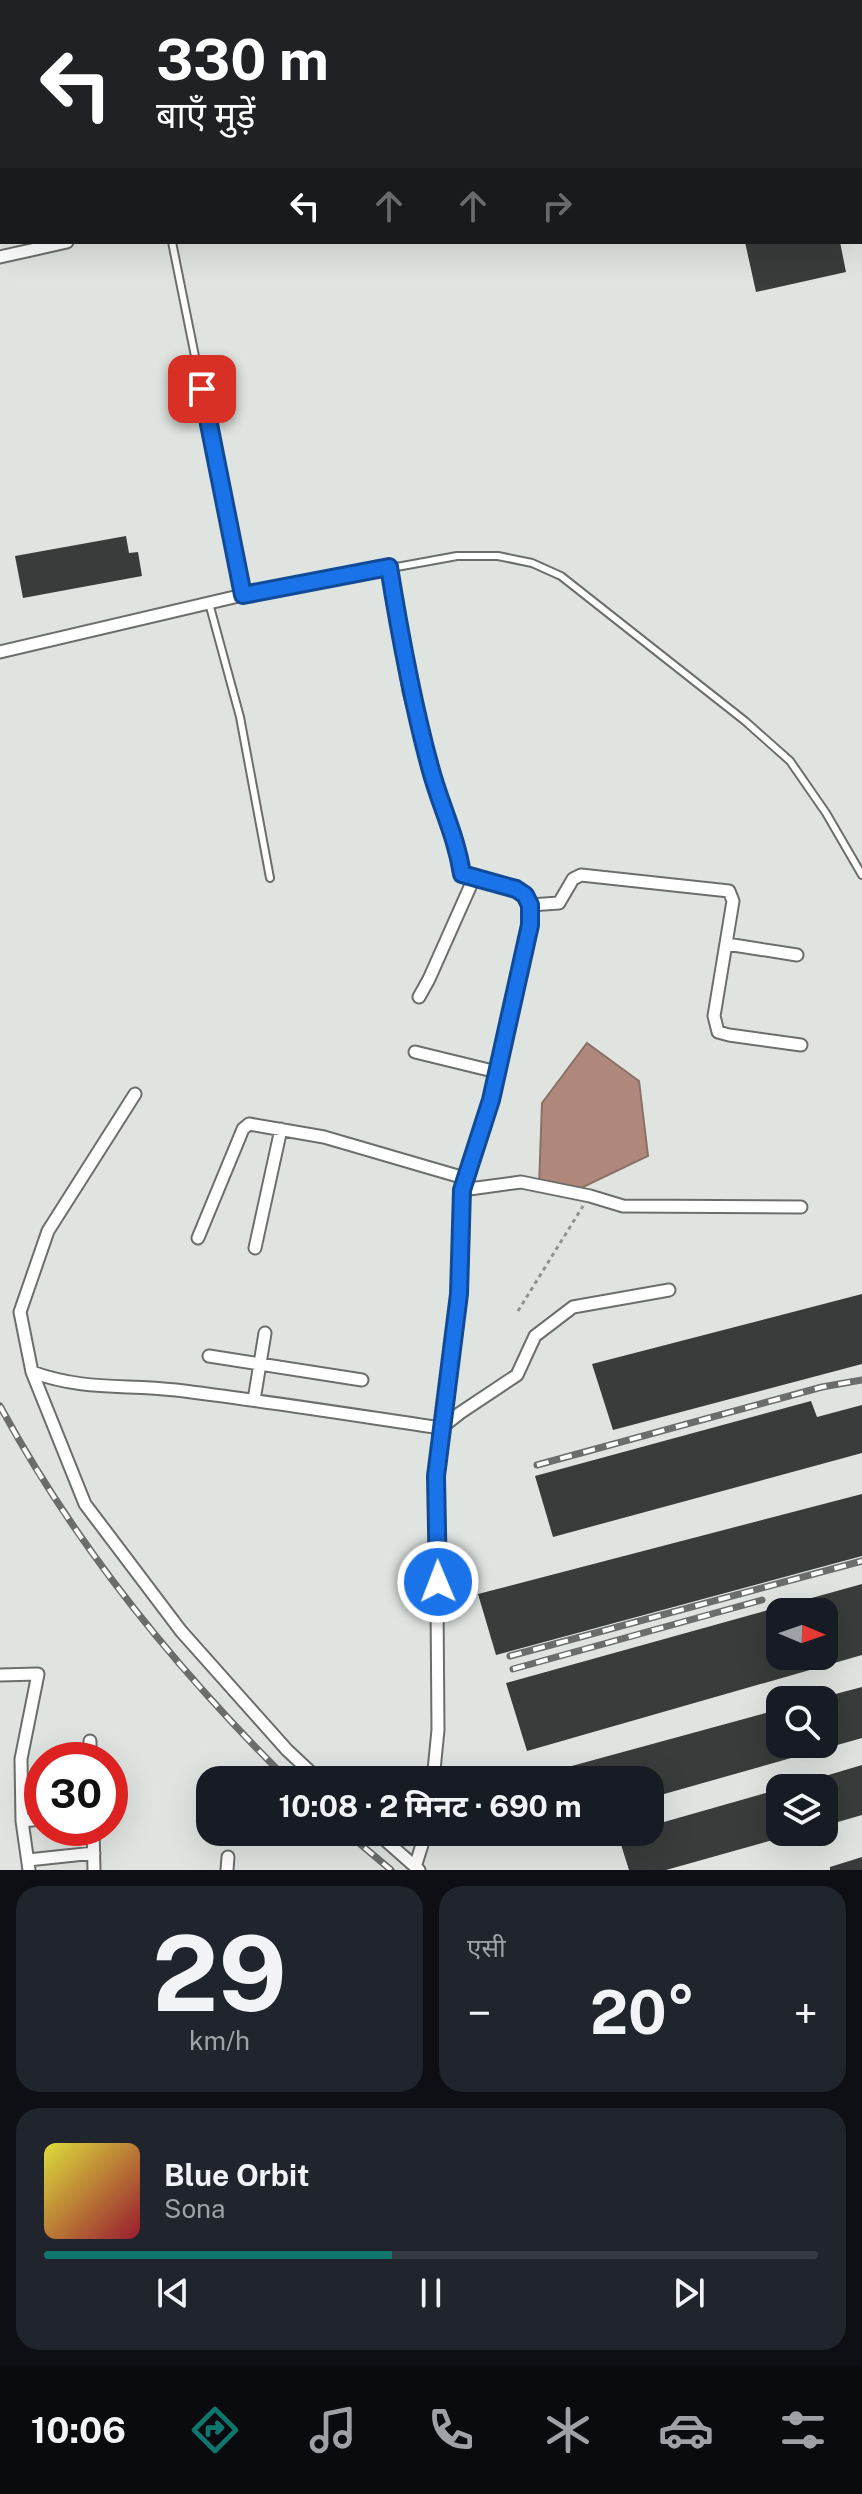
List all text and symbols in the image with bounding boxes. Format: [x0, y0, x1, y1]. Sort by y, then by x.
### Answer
text: 330 m [156, 27, 329, 93]
icon: left [24, 32, 128, 136]
text: बाएँ मुड़ें [156, 94, 255, 136]
icon: left [283, 184, 327, 228]
icon: ahead [367, 184, 411, 228]
icon: ahead [451, 184, 495, 228]
icon: right [535, 184, 579, 228]
pin [168, 355, 236, 423]
icon: arrive [180, 367, 224, 411]
position arrow [396, 1540, 480, 1624]
north arrow [766, 1598, 838, 1670]
map controls [766, 1598, 838, 1846]
button: search [766, 1686, 838, 1758]
speed limit sign: 30 [24, 1742, 128, 1846]
button: layers [766, 1774, 838, 1846]
text: 10:08 · 2 मिनट · 690 m [278, 1788, 582, 1824]
text: 29 [152, 1912, 287, 2034]
text: एसी [467, 1932, 506, 1963]
text: 20° [590, 1977, 695, 2048]
text: − [467, 1987, 491, 2039]
text: + [794, 1987, 818, 2039]
text: km/h [189, 2025, 250, 2056]
text: Blue Orbit [164, 2157, 310, 2193]
text: Sona [164, 2193, 225, 2224]
icon: previous [151, 2271, 195, 2315]
icon: pause [409, 2271, 453, 2315]
icon: next [667, 2271, 711, 2315]
icon: directions [187, 2402, 243, 2458]
icon: music [305, 2402, 361, 2458]
icon: phone [423, 2402, 479, 2458]
icon: climate [540, 2402, 596, 2458]
icon: car [658, 2402, 714, 2458]
icon: filters [775, 2402, 831, 2458]
text: 10:06 [31, 2409, 126, 2451]

